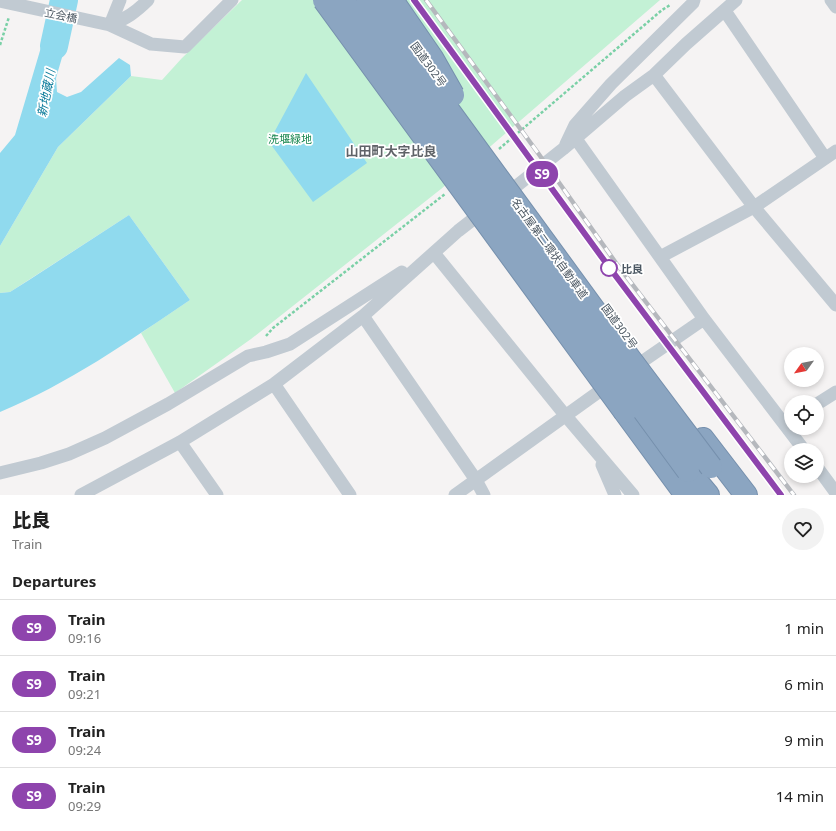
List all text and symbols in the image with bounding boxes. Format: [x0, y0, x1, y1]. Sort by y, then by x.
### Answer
street label: 立会橋 [43, 4, 79, 26]
street label: 国道302号 [408, 39, 450, 89]
water label: 新地蔵川 [33, 66, 59, 118]
park label: 洗堰緑地 [268, 131, 312, 146]
district label: 山田町大字比良 [345, 142, 437, 160]
line badge: S9 [524, 161, 560, 187]
text: S9 [534, 164, 550, 183]
street label: 名古屋第二環状自動車道 [508, 195, 592, 301]
marker: 比良 [600, 259, 618, 277]
place label: 比良 [621, 261, 643, 276]
street label: 国道302号 [599, 301, 641, 351]
north arrow [784, 347, 824, 387]
map controls [784, 347, 824, 483]
button: locate [784, 395, 824, 435]
button: layers [784, 443, 824, 483]
text: 比良 [12, 507, 50, 533]
button: heart [782, 508, 824, 550]
text: Train [12, 535, 42, 553]
text: Departures [12, 571, 96, 591]
text: Train [68, 609, 106, 629]
text: S9 [26, 618, 42, 637]
text: 1 min [784, 618, 824, 638]
text: 09:16 [68, 629, 101, 647]
text: Train [68, 665, 106, 685]
text: S9 [26, 674, 42, 693]
text: 6 min [784, 674, 824, 694]
text: 09:21 [68, 685, 101, 703]
text: Train [68, 721, 106, 741]
text: S9 [26, 730, 42, 749]
text: 9 min [784, 730, 824, 750]
text: 09:24 [68, 741, 101, 759]
text: Train [68, 777, 106, 797]
text: S9 [26, 786, 42, 805]
text: 14 min [776, 786, 824, 806]
text: 09:29 [68, 797, 101, 815]

